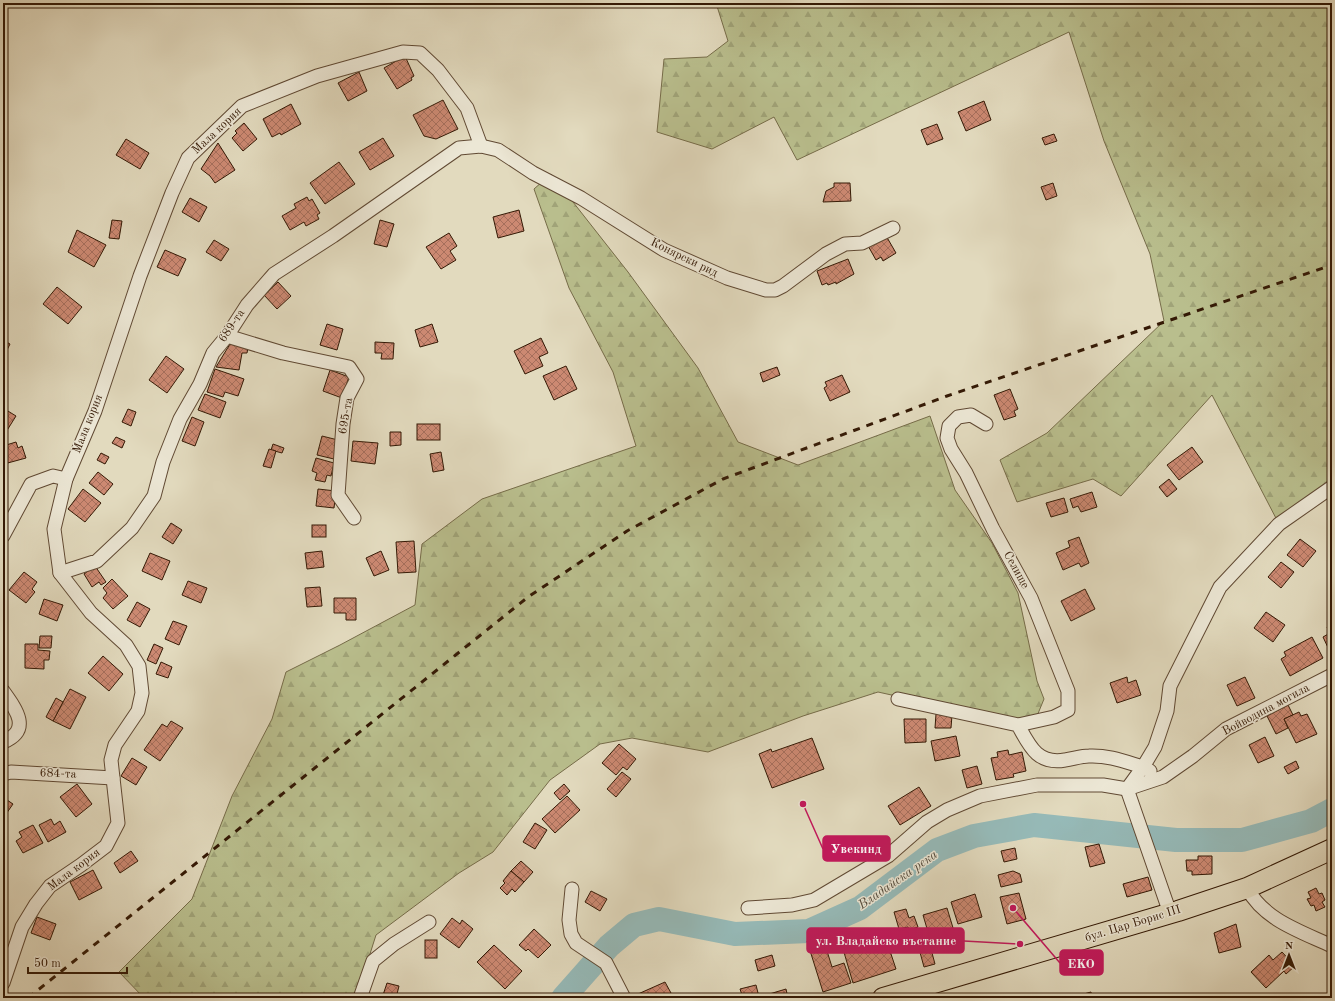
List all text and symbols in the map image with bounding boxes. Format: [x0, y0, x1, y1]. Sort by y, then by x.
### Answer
street label: Мала кория [190, 105, 244, 157]
street label: Конярски рид [648, 237, 720, 280]
street label: 689-та [217, 307, 247, 345]
street label: Мала кория [71, 393, 105, 455]
street label: 695-та [336, 397, 355, 435]
street label: Селище [1001, 549, 1031, 591]
street label: Войводина могила [1220, 682, 1312, 738]
street label: 684-та [39, 767, 77, 781]
callout: Увекинд [823, 836, 890, 861]
text: Увекинд [830, 843, 882, 856]
street label: Мала кория [46, 846, 102, 894]
water label: Владайска река [855, 848, 940, 913]
street label: бул. Цар Борис III [1084, 904, 1183, 944]
callout: ул. Владайско въстание [807, 928, 964, 953]
text: ул. Владайско въстание [816, 935, 956, 948]
north arrow [1269, 935, 1309, 975]
text: N [1285, 941, 1294, 952]
scale bar [28, 949, 127, 975]
callout: EKO [1060, 950, 1103, 975]
text: 50 m [34, 957, 61, 970]
text: EKO [1067, 958, 1095, 971]

